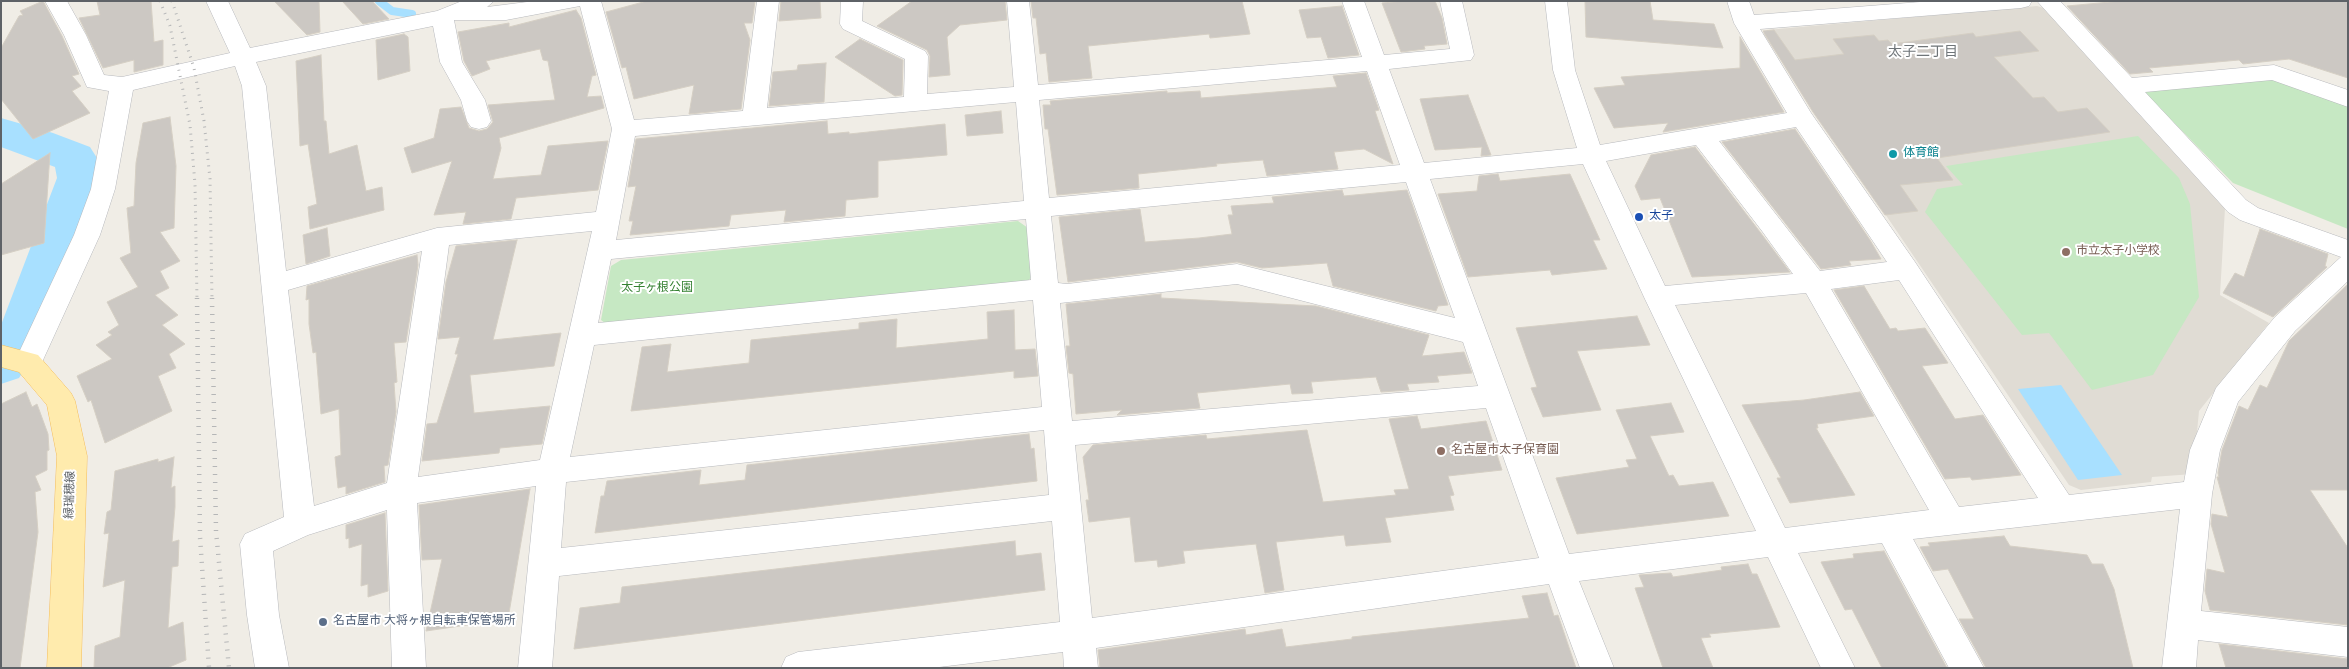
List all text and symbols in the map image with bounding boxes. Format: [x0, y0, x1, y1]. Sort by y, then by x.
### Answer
district label: 太子二丁目 [1888, 45, 1958, 61]
place label: 体育館 [1903, 147, 1939, 161]
marker: 体育館 [1887, 148, 1899, 160]
place label: 太子 [1649, 210, 1673, 224]
marker: 太子 [1633, 211, 1645, 223]
place label: 市立太子小学校 [2076, 245, 2160, 259]
marker: 市立太子小学校 [2060, 246, 2072, 258]
park label: 太子ヶ根公園 [621, 282, 693, 296]
place label: 名古屋市太子保育園 [1451, 444, 1559, 458]
marker: 名古屋市太子保育園 [1435, 445, 1447, 457]
street label: 緑瑞穂線 [63, 471, 79, 519]
place label: 名古屋市 大将ヶ根自転車保管場所 [333, 615, 516, 629]
marker: 名古屋市 大将ヶ根自転車保管場所 [317, 616, 329, 628]

